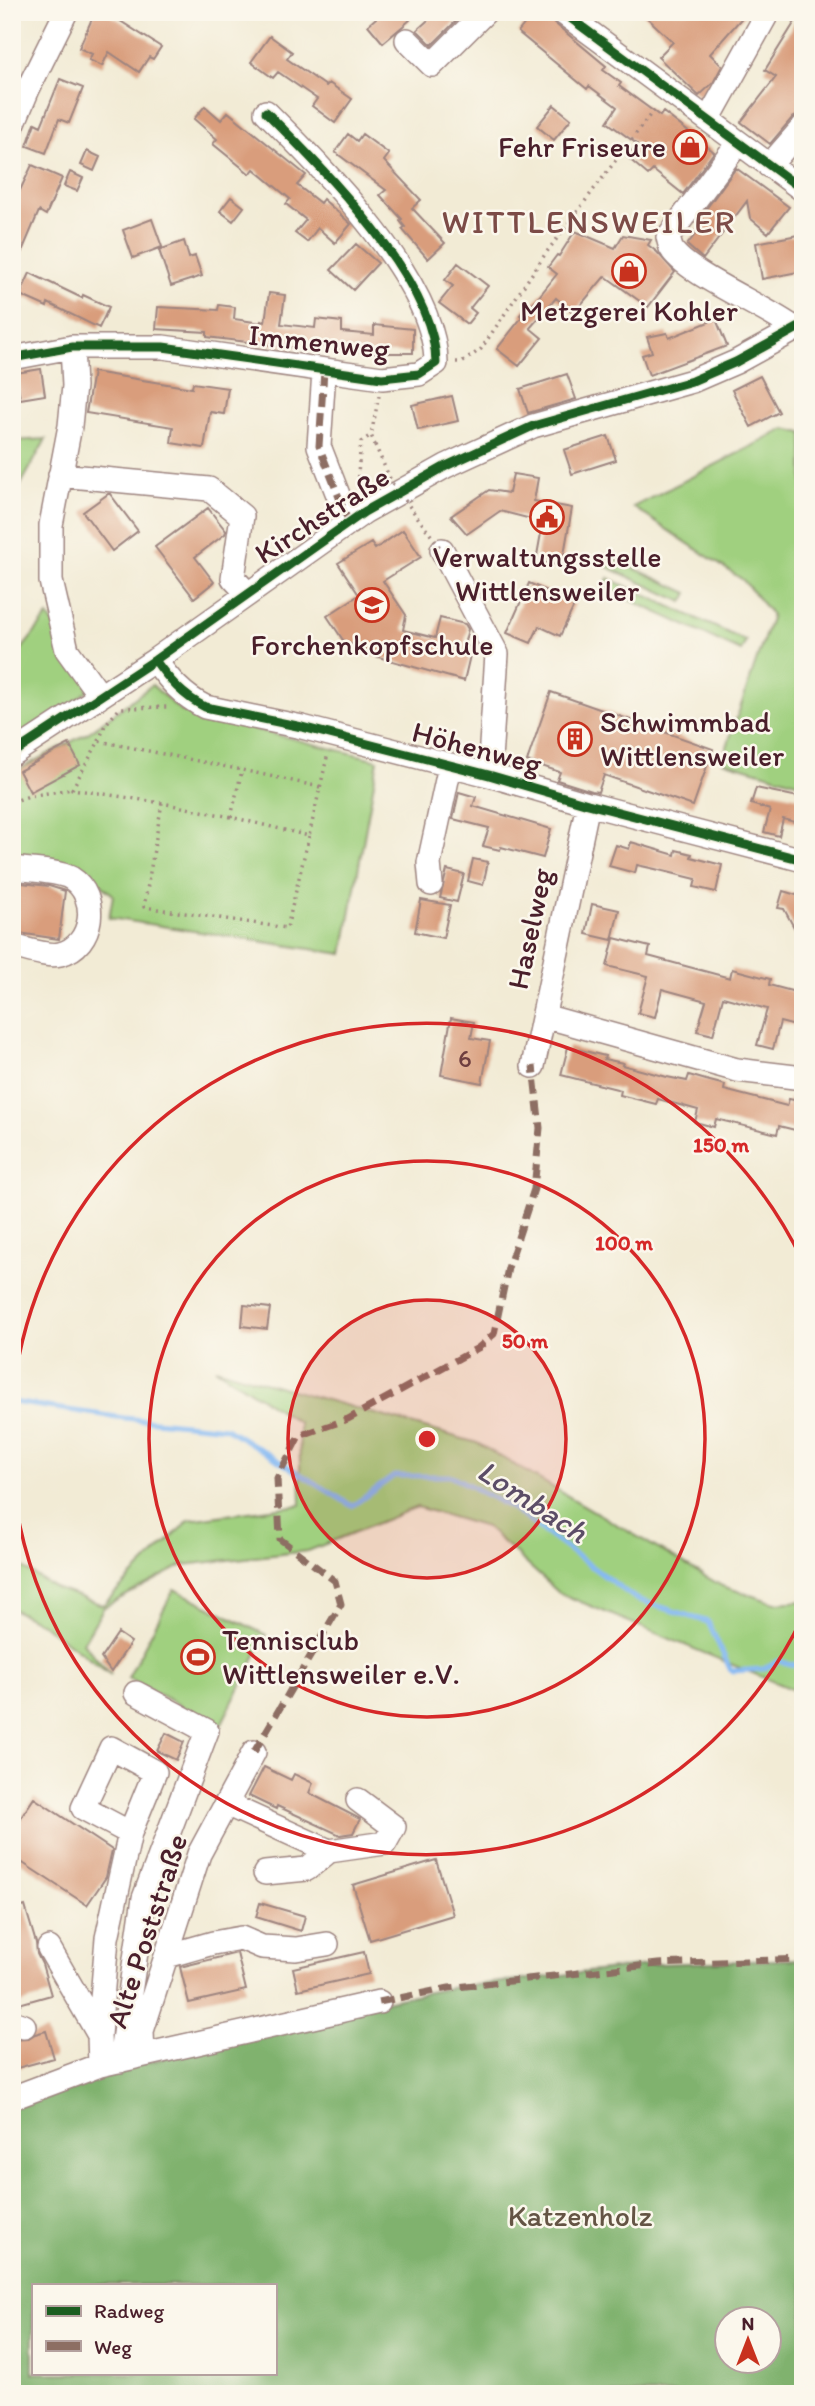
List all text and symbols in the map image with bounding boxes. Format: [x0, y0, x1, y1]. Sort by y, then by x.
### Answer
place label: Fehr Friseure [498, 128, 666, 165]
shop icon: Fehr Friseure [671, 128, 709, 166]
district label: WITTLENSWEILER [442, 202, 736, 241]
shop icon: Metzgerei Kohler [610, 252, 648, 290]
place label: Metzgerei Kohler [520, 292, 738, 329]
street label: Immenweg [247, 316, 392, 367]
street label: Kirchstraße [247, 457, 396, 572]
public building icon: Verwaltungsstelle Wittlensweiler [528, 498, 566, 536]
place label: Verwaltungsstelle Wittlensweiler [432, 538, 662, 609]
school or university icon: Forchenkopfschule [353, 586, 391, 624]
place label: Forchenkopfschule [250, 626, 494, 663]
place label: Schwimmbad Wittlensweiler [600, 703, 784, 774]
street label: Höhenweg [408, 712, 547, 783]
building icon: Schwimmbad Wittlensweiler [556, 720, 594, 758]
street label: Haselweg [499, 864, 560, 993]
house number: 6 [458, 1042, 472, 1074]
text: 150 m [693, 1132, 749, 1157]
text: 100 m [595, 1230, 653, 1255]
text: 50 m [502, 1328, 549, 1353]
centre of rings [415, 1427, 439, 1451]
water label: Lombach [471, 1451, 596, 1551]
place label: Tennisclub Wittlensweiler e.V. [222, 1621, 460, 1692]
sports icon: Tennisclub Wittlensweiler e.V. [179, 1638, 217, 1676]
street label: Alte Poststraße [98, 1829, 195, 2033]
park label: Katzenholz [508, 2197, 652, 2234]
legend [32, 2284, 276, 2374]
text: Radweg [94, 2298, 164, 2323]
north arrow [714, 2304, 784, 2374]
text: N [742, 2312, 754, 2335]
text: Weg [94, 2334, 132, 2359]

